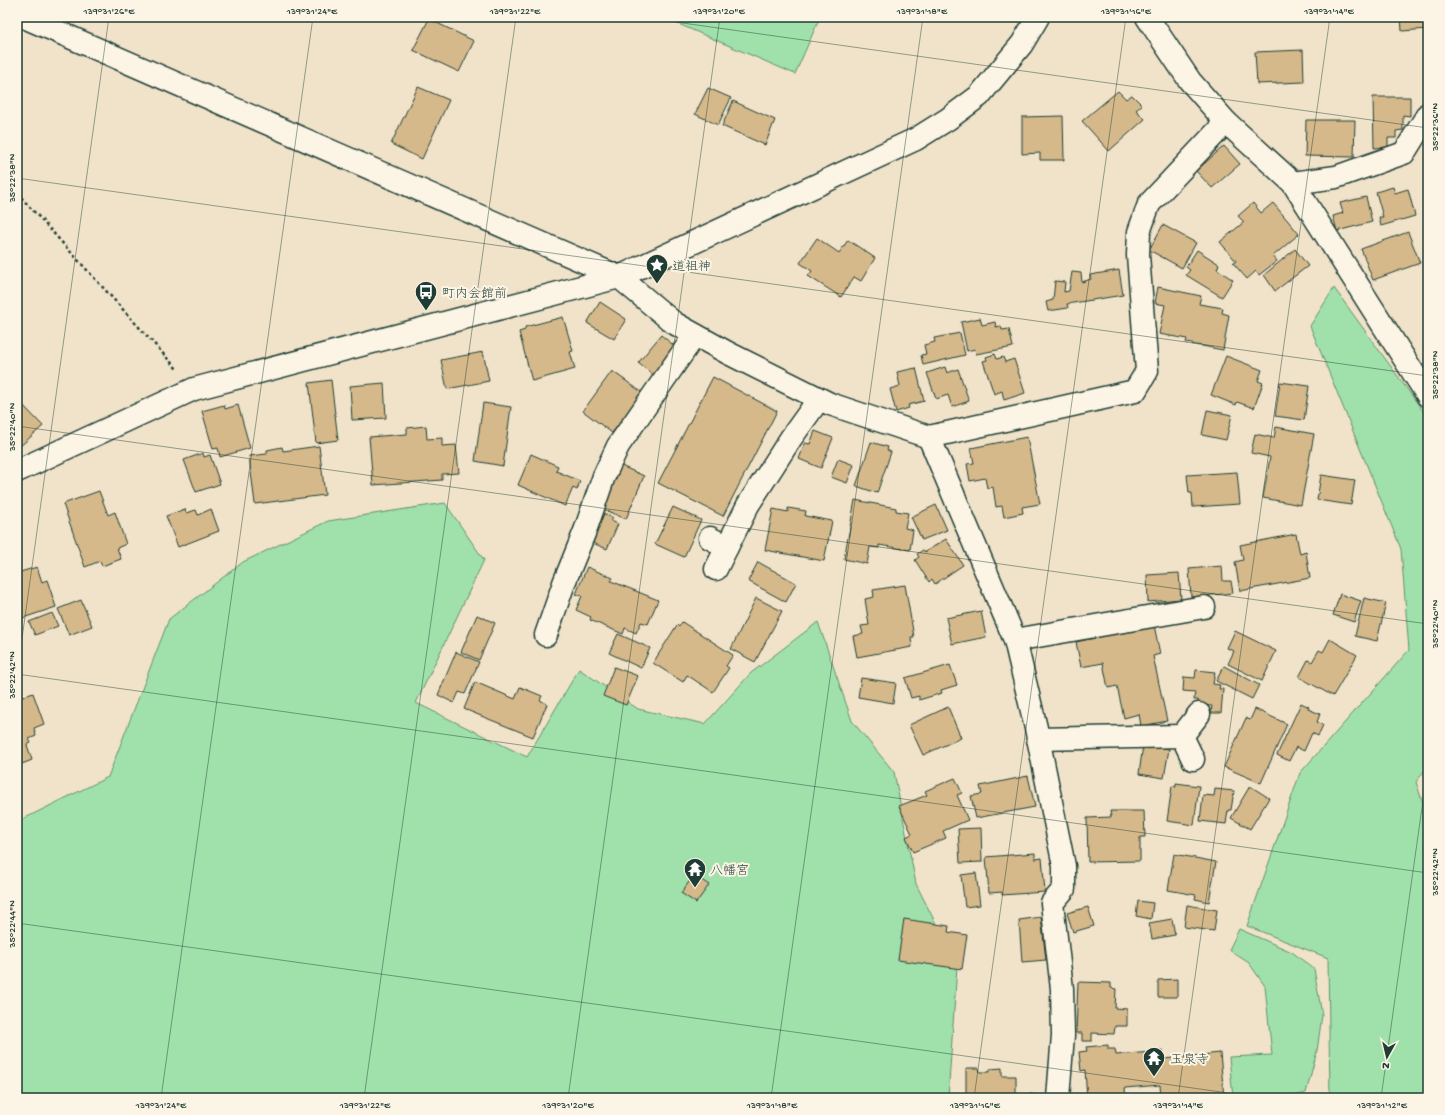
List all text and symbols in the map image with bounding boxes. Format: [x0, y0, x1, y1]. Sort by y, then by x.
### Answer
text: 139°31'26"E [83, 6, 135, 18]
text: 139°31'24"E [286, 6, 338, 18]
text: 139°31'22"E [489, 6, 541, 18]
text: 139°31'20"E [692, 6, 745, 18]
text: 139°31'18"E [896, 6, 948, 18]
text: 139°31'16"E [1100, 6, 1152, 18]
text: 139°31'14"E [1303, 6, 1355, 18]
text: 35°22'36"N [1430, 102, 1442, 152]
text: 35°22'38"N [7, 153, 19, 203]
place icon: 道祖神 [644, 252, 670, 285]
place label: 道祖神 [672, 259, 711, 275]
bus stop icon: 町内会館前 [413, 279, 439, 312]
place label: 町内会館前 [442, 286, 507, 302]
text: 35°22'38"N [1430, 350, 1442, 400]
text: 35°22'40"N [7, 402, 19, 452]
text: 35°22'40"N [1430, 599, 1442, 649]
text: 35°22'42"N [7, 651, 19, 700]
text: 35°22'42"N [1430, 848, 1442, 897]
temple icon: 八幡宮 [682, 856, 708, 889]
place label: 八幡宮 [710, 864, 749, 879]
text: 35°22'44"N [7, 900, 19, 949]
north arrow [1367, 1037, 1407, 1077]
temple icon: 玉泉寺 [1141, 1045, 1167, 1078]
place label: 玉泉寺 [1170, 1053, 1209, 1068]
text: N [1381, 1058, 1390, 1071]
text: 139°31'24"E [135, 1100, 187, 1112]
text: 139°31'22"E [339, 1100, 391, 1112]
text: 139°31'20"E [541, 1100, 594, 1112]
text: 139°31'18"E [746, 1100, 798, 1112]
text: 139°31'16"E [949, 1100, 1001, 1112]
text: 139°31'14"E [1152, 1100, 1204, 1112]
text: 139°31'12"E [1356, 1100, 1408, 1112]

